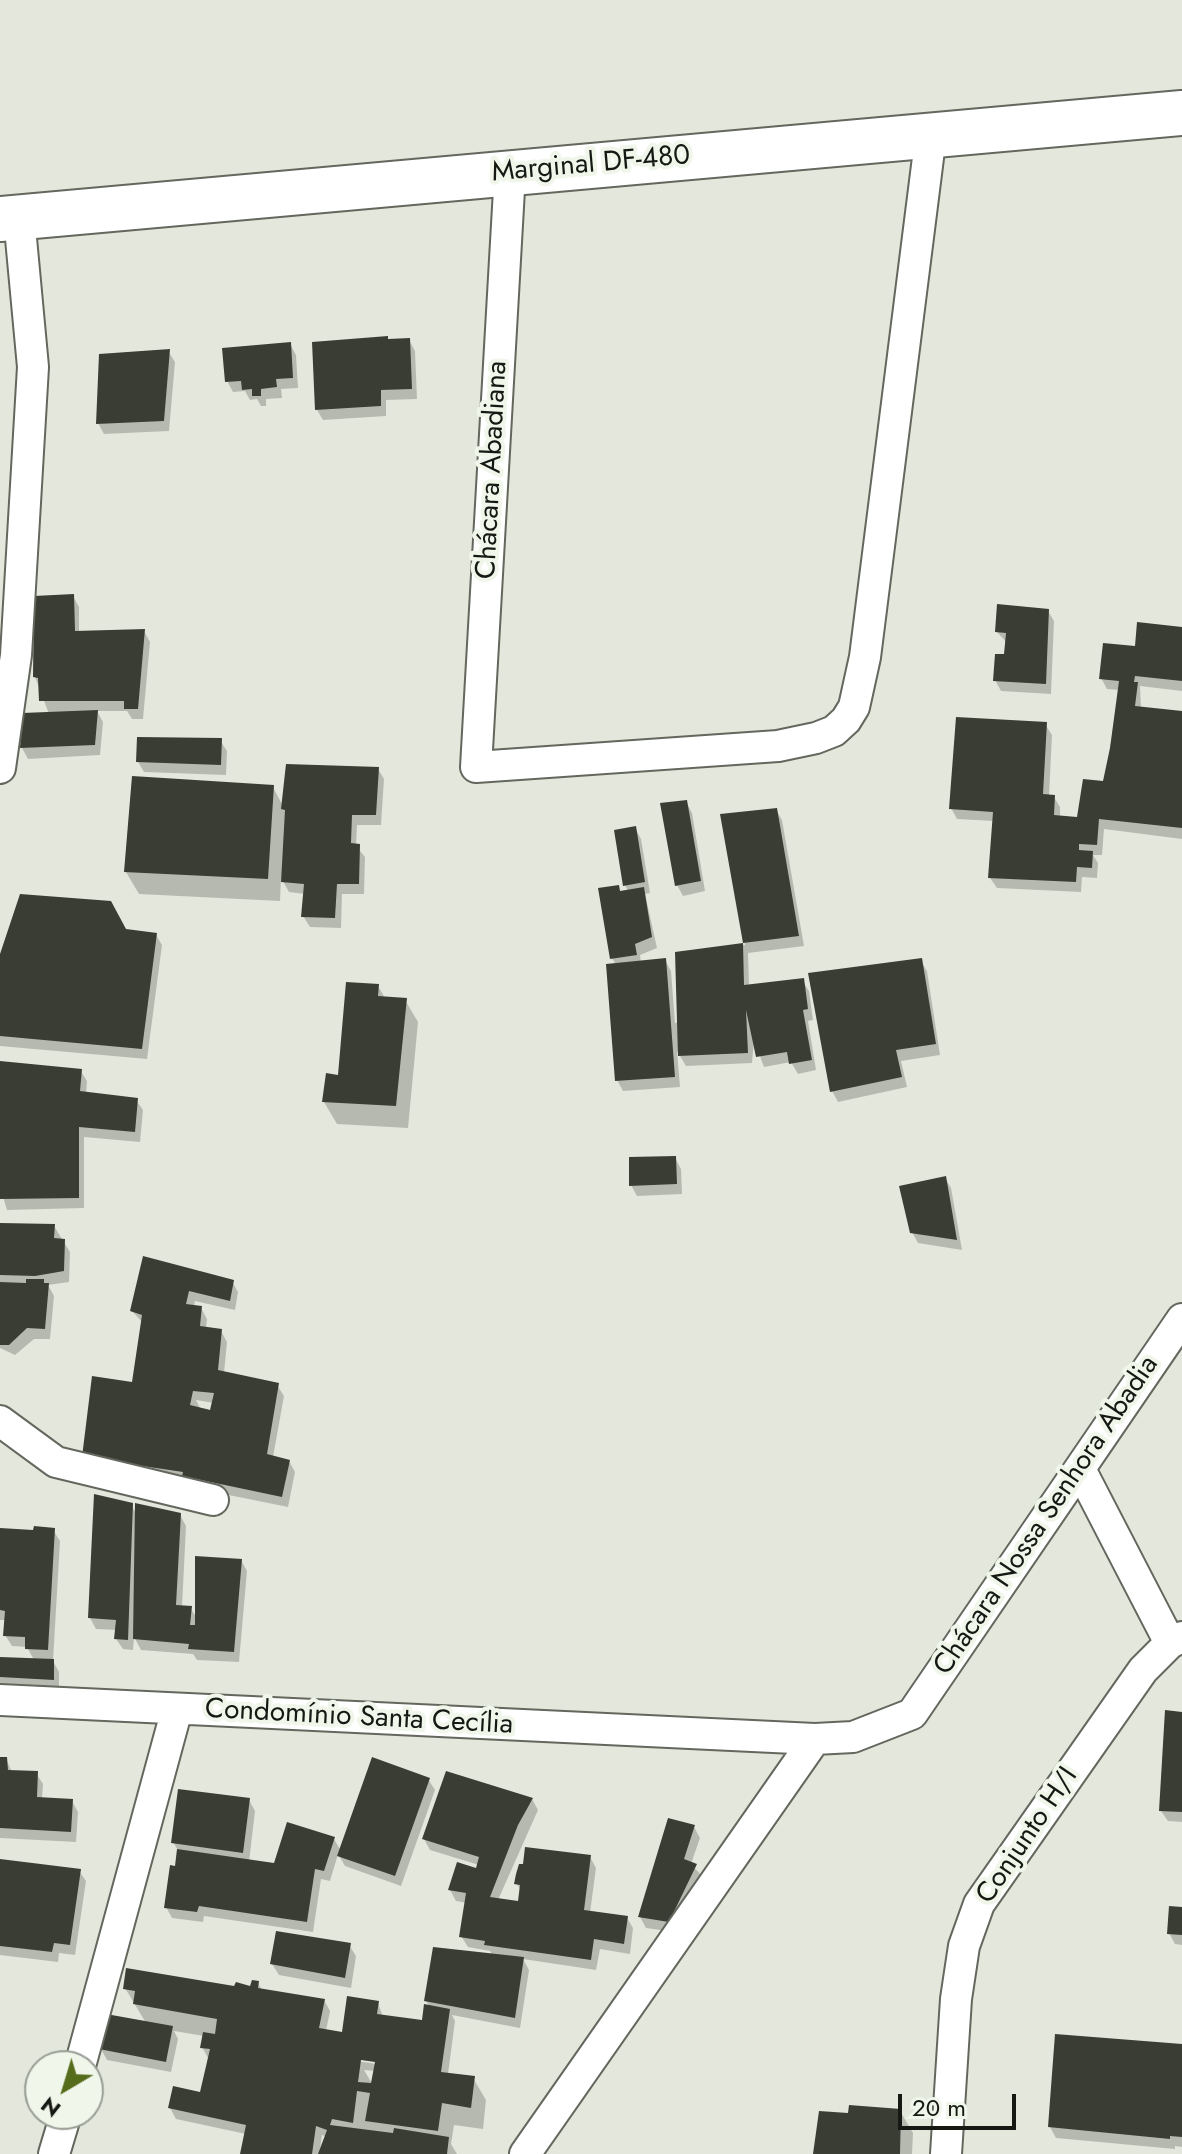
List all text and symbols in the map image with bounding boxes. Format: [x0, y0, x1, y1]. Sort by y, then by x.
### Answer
street label: Marginal DF-480 [490, 140, 692, 190]
street label: Chácara Abadiana [471, 360, 515, 580]
street label: Chácara Nossa Senhora Abadia [927, 1350, 1167, 1682]
street label: Condomínio Santa Cecília [204, 1693, 514, 1743]
street label: Conjunto H/I [970, 1761, 1086, 1911]
north arrow [24, 2050, 104, 2130]
scale bar [902, 2078, 1020, 2128]
text: N [34, 2089, 67, 2125]
text: 20 m [912, 2090, 966, 2125]

